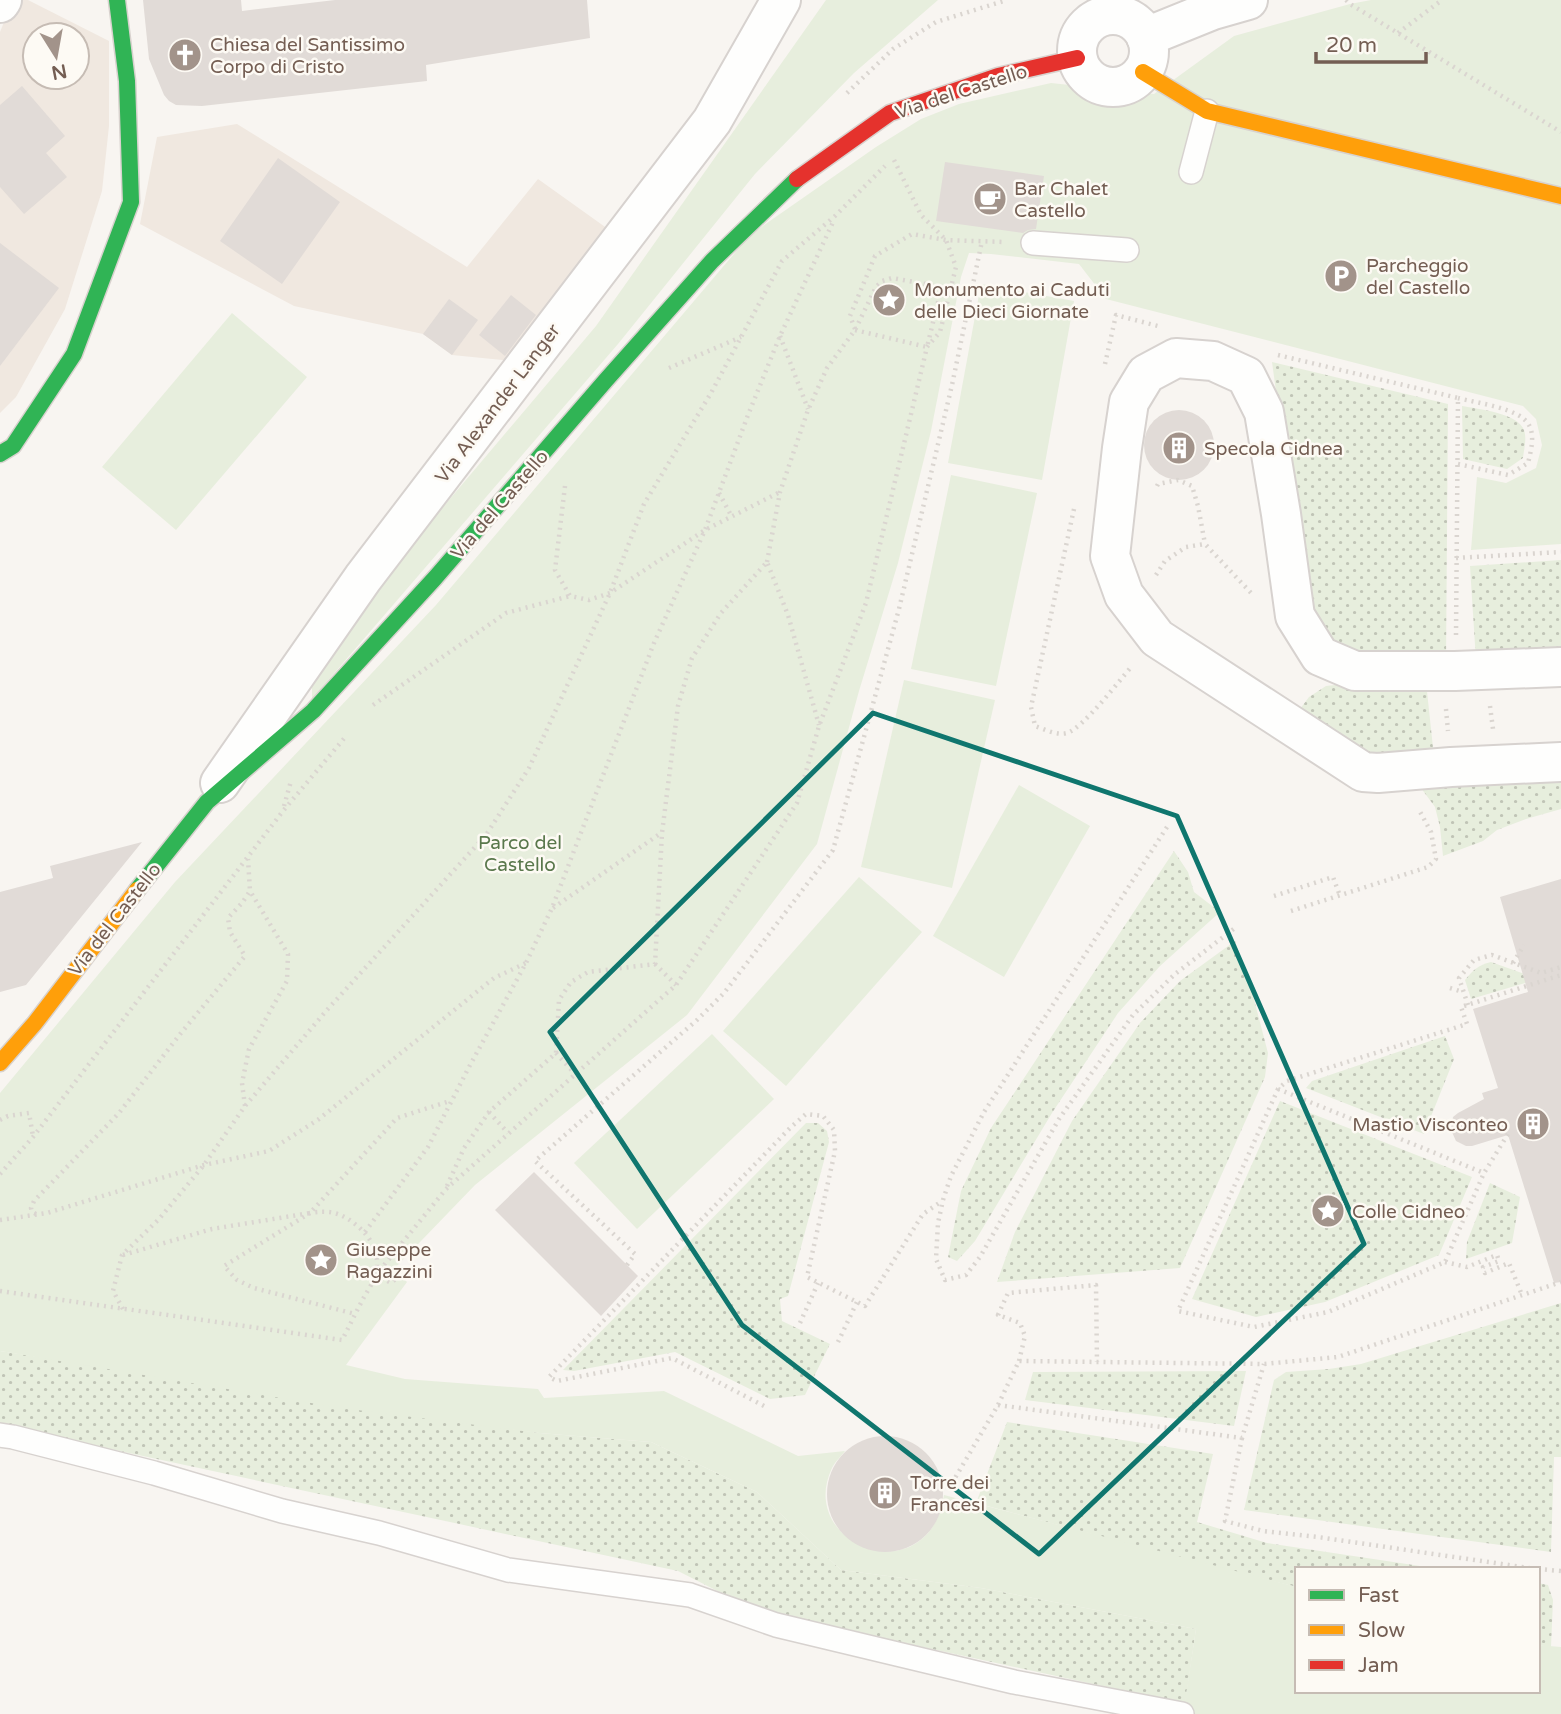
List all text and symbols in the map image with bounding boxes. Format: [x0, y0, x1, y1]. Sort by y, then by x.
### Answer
north arrow [21, 21, 91, 91]
scale bar [1316, 21, 1426, 65]
text: 20 m [1326, 33, 1377, 58]
place label: Chiesa del Santissimo Corpo di Cristo [210, 34, 405, 78]
church icon: Chiesa del Santissimo Corpo di Cristo [166, 36, 204, 74]
text: N [49, 59, 69, 84]
street label: Via del Castello [892, 60, 1030, 124]
place label: Bar Chalet Castello [1014, 178, 1108, 222]
cafe icon: Bar Chalet Castello [971, 180, 1009, 218]
place label: Parcheggio del Castello [1366, 255, 1470, 299]
parking icon: Parcheggio del Castello [1322, 257, 1360, 295]
place label: Monumento ai Caduti delle Dieci Giornate [914, 279, 1110, 323]
place icon: Monumento ai Caduti delle Dieci Giornate [870, 281, 908, 319]
street label: Via Alexander Langer [431, 319, 565, 487]
building icon: Specola Cidnea [1160, 429, 1198, 467]
place label: Specola Cidnea [1204, 438, 1343, 460]
street label: Via del Castello [446, 446, 553, 564]
park label: Parco del Castello [478, 832, 562, 876]
street label: Via del Castello [64, 859, 166, 981]
building icon: Mastio Visconteo [1514, 1105, 1552, 1143]
place label: Mastio Visconteo [1352, 1114, 1508, 1136]
place icon: Colle Cidneo [1309, 1192, 1347, 1230]
place label: Colle Cidneo [1352, 1201, 1465, 1223]
place label: Giuseppe Ragazzini [346, 1239, 433, 1283]
place icon: Giuseppe Ragazzini [302, 1241, 340, 1279]
place label: Torre dei Francesi [910, 1472, 989, 1516]
building icon: Torre dei Francesi [866, 1474, 904, 1512]
legend [1295, 1567, 1540, 1693]
text: Fast [1358, 1583, 1399, 1608]
text: Slow [1358, 1618, 1406, 1643]
text: Jam [1358, 1653, 1399, 1678]

